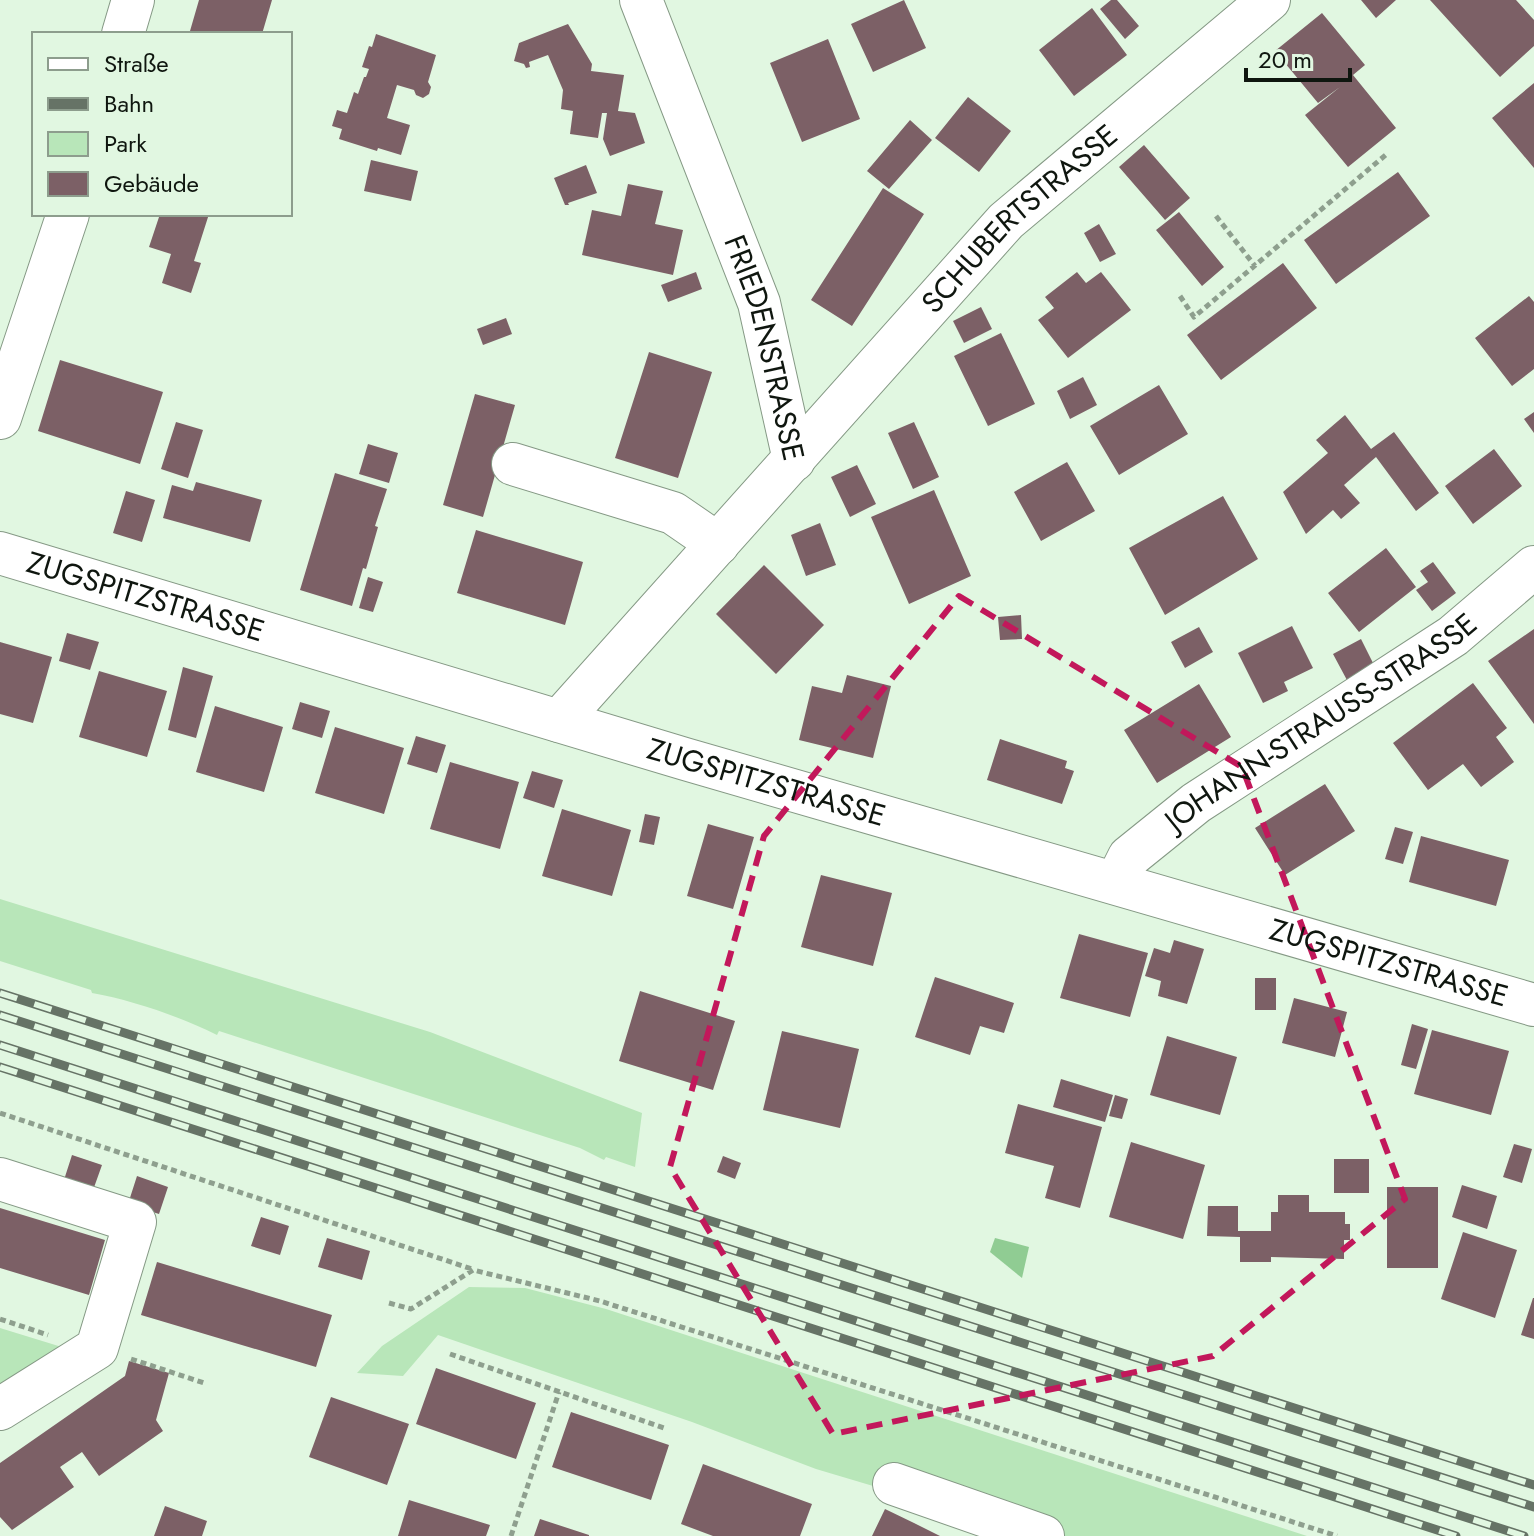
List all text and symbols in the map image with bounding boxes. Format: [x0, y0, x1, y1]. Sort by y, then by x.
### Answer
legend [32, 32, 292, 216]
scale bar [1246, 32, 1350, 82]
text: 20 m [1258, 42, 1312, 77]
text: Straße [104, 46, 169, 81]
text: Bahn [104, 86, 154, 121]
street label: SCHUBERTSTRASSE [911, 114, 1127, 323]
text: Park [104, 126, 147, 161]
text: Gebäude [104, 166, 199, 201]
street label: FRIEDENSTRASSE [714, 229, 815, 465]
street label: ZUGSPITZSTRASSE [22, 540, 270, 652]
street label: JOHANN-STRAUSS-STRASSE [1152, 603, 1486, 843]
street label: ZUGSPITZSTRASSE [642, 727, 891, 837]
street label: ZUGSPITZSTRASSE [1265, 908, 1513, 1017]

